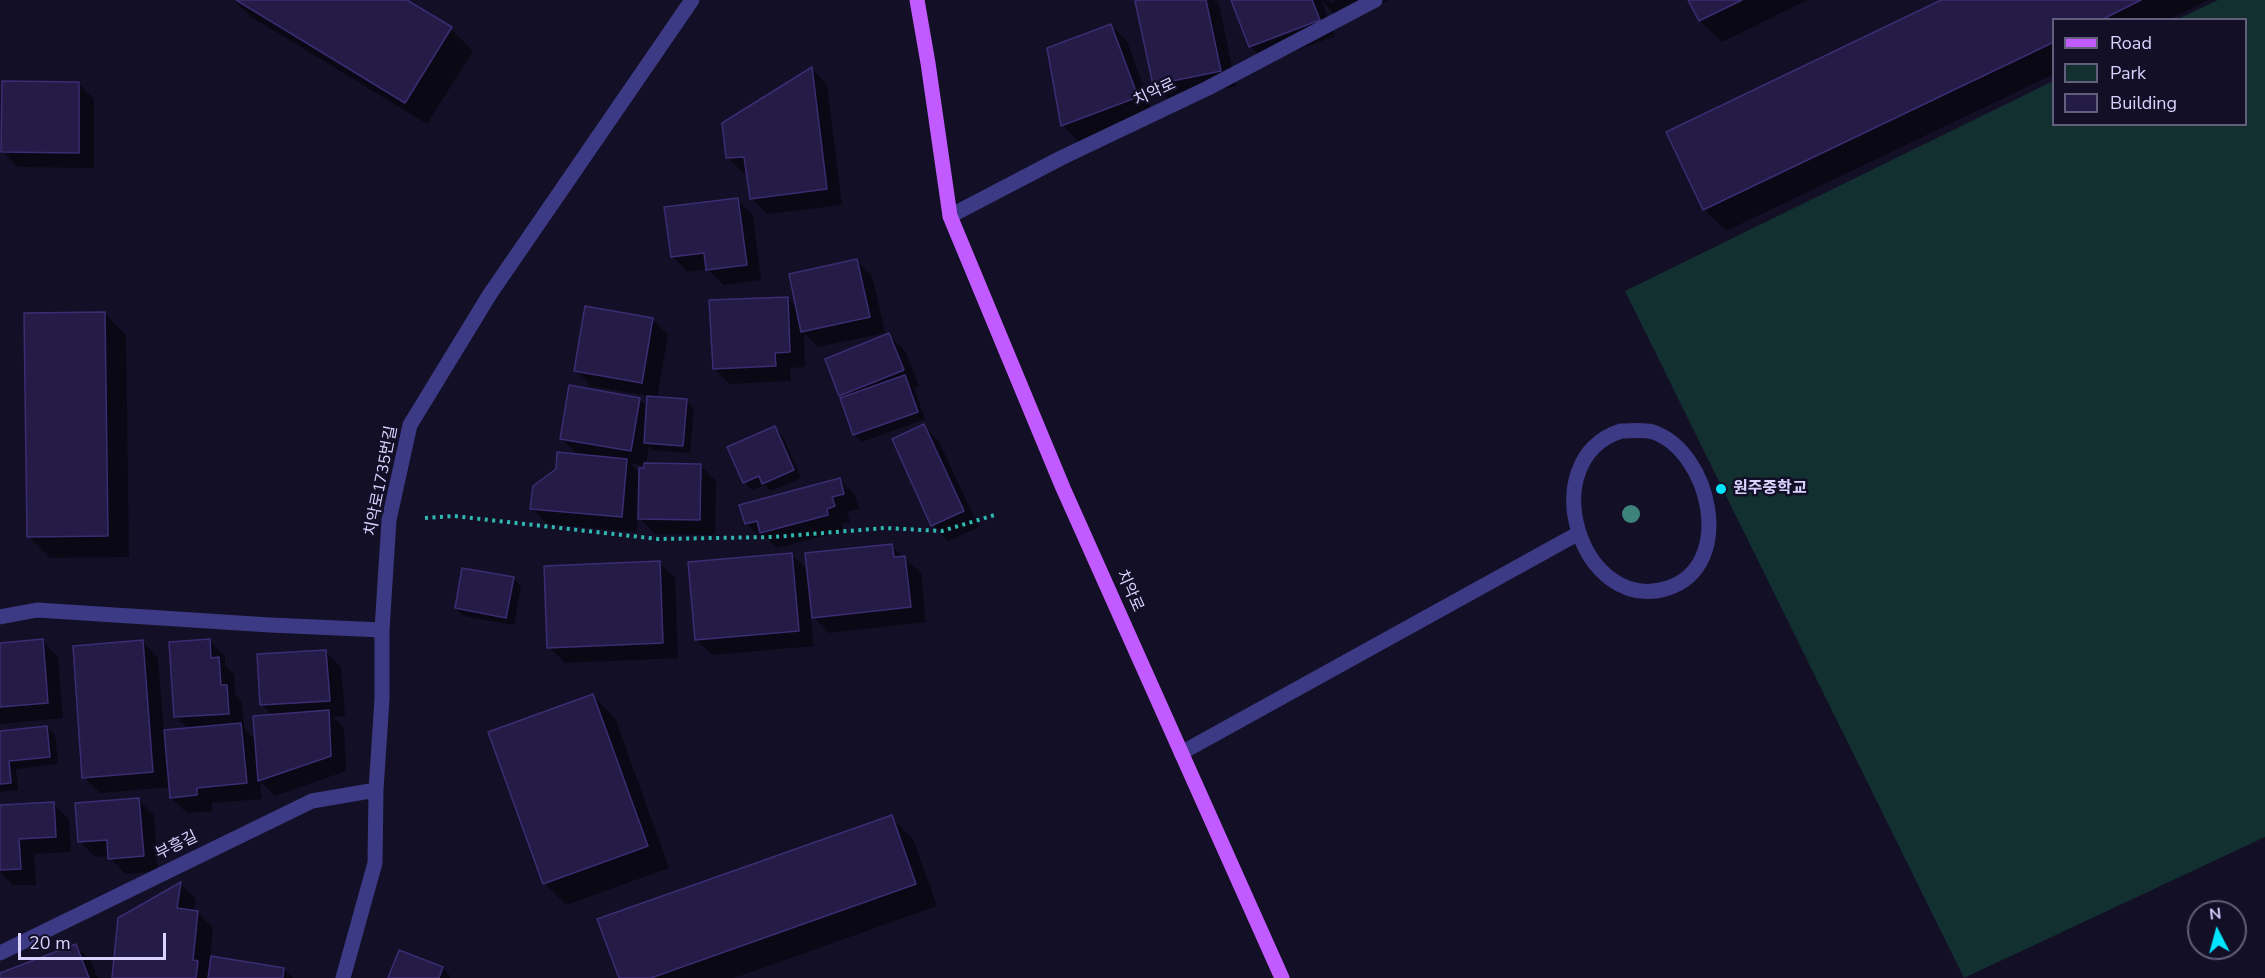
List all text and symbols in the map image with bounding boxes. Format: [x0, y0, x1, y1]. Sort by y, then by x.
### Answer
legend [2052, 18, 2247, 126]
text: Road [2110, 31, 2152, 55]
text: Park [2110, 61, 2146, 85]
street label: 치악로 [1131, 75, 1179, 111]
text: Building [2110, 91, 2177, 115]
street label: 치악로1735번길 [362, 424, 402, 538]
place label: 원주중학교 [1733, 479, 1807, 499]
marker: 원주중학교 [1714, 482, 1728, 496]
street label: 치악로 [1111, 567, 1147, 615]
street label: 부흥길 [153, 828, 201, 864]
north arrow [2187, 900, 2247, 960]
text: N [2208, 903, 2222, 926]
scale bar [21, 921, 170, 959]
text: 20 m [29, 931, 71, 955]

